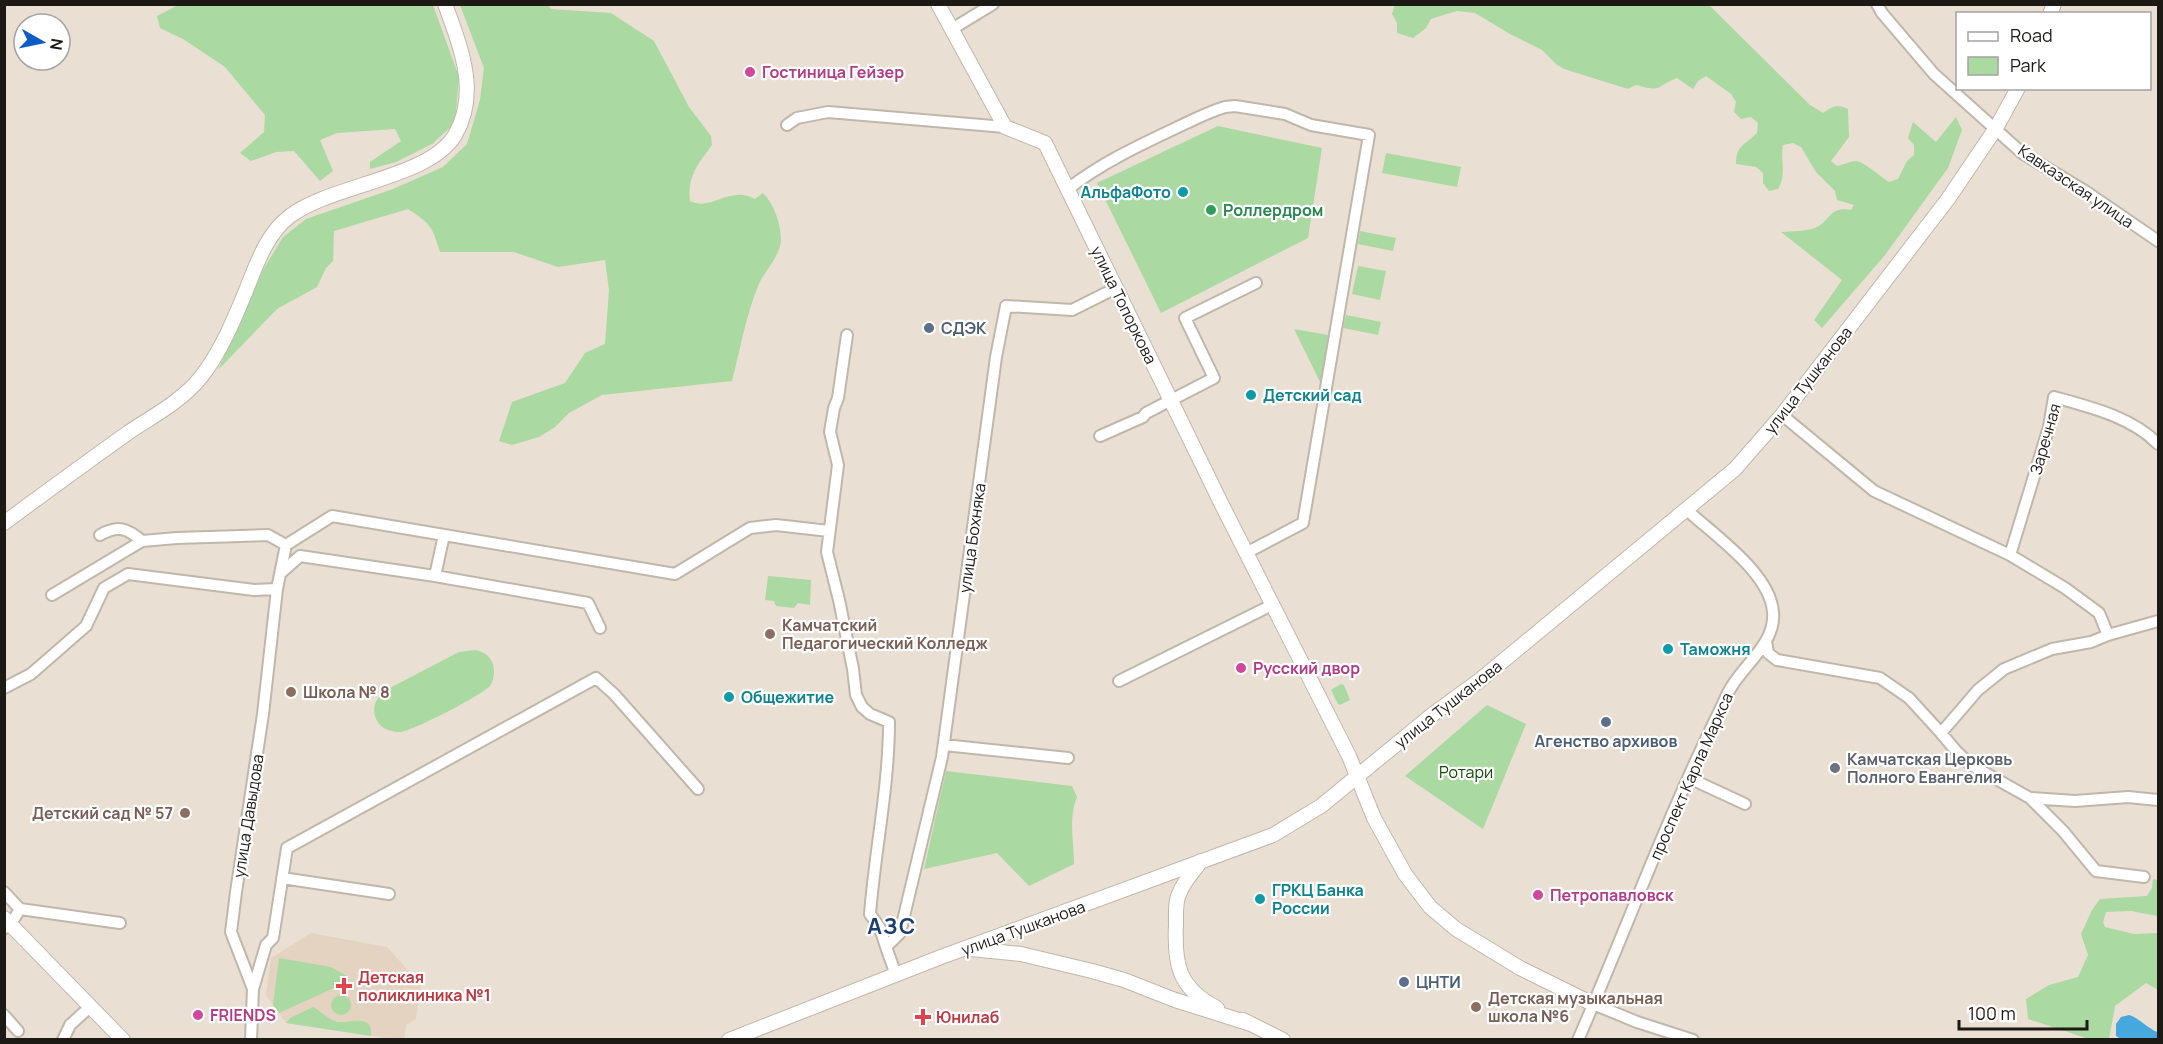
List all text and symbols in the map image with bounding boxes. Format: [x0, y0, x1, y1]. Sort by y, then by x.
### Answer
north arrow [12, 12, 72, 72]
legend [1956, 12, 2151, 90]
text: Road [2010, 23, 2053, 47]
text: N [45, 37, 69, 52]
text: Park [2010, 53, 2047, 77]
place label: Гостиница Гейзер [762, 61, 904, 83]
marker: Гостиница Гейзер [743, 65, 757, 79]
street label: Кавказская улица [2014, 139, 2138, 233]
place label: АльфаФото [1080, 181, 1171, 203]
marker: АльфаФото [1176, 185, 1190, 199]
place label: Роллердром [1223, 199, 1323, 221]
marker: Роллердром [1204, 203, 1218, 217]
street label: улица Топоркова [1086, 242, 1162, 368]
place label: СДЭК [941, 317, 987, 339]
marker: СДЭК [922, 321, 936, 335]
street label: улица Тушканова [1759, 322, 1857, 438]
place label: Детский сад [1263, 384, 1362, 406]
marker: Детский сад [1244, 388, 1258, 402]
street label: Заречная [2024, 401, 2066, 477]
street label: улица Бохняка [953, 482, 991, 594]
place label: Камчатский Педагогический Колледж [782, 614, 988, 654]
marker: Камчатский Педагогический Колледж [763, 627, 777, 641]
place label: Таможня [1680, 638, 1751, 660]
marker: Таможня [1661, 642, 1675, 656]
street label: улица Тушканова [1390, 655, 1506, 753]
place label: Русский двор [1253, 657, 1360, 679]
marker: Русский двор [1234, 661, 1248, 675]
place label: Школа № 8 [303, 681, 390, 703]
marker: Школа № 8 [284, 685, 298, 699]
place label: Общежитие [741, 686, 835, 708]
street label: проспект Карла Маркса [1644, 689, 1738, 863]
marker: Общежитие [722, 690, 736, 704]
marker: Агенство архивов [1599, 715, 1613, 729]
place label: Агенство архивов [1535, 730, 1677, 752]
place label: Камчатская Церковь Полного Евангелия [1847, 748, 2012, 788]
street label: улица Давыдова [227, 753, 269, 879]
park label: Ротари [1439, 761, 1493, 783]
marker: Камчатская Церковь Полного Евангелия [1828, 761, 1842, 775]
place label: Детский сад № 57 [32, 802, 173, 824]
marker: Детский сад № 57 [178, 806, 192, 820]
place label: ГРКЦ Банка России [1272, 879, 1364, 919]
place label: Петропавловск [1550, 884, 1674, 906]
marker: Петропавловск [1531, 888, 1545, 902]
marker: ГРКЦ Банка России [1253, 892, 1267, 906]
street label: улица Тушканова [958, 895, 1088, 961]
district label: АЗС [867, 911, 917, 941]
place label: Детская поликлиника №1 [358, 966, 491, 1006]
place label: ЦНТИ [1416, 971, 1461, 993]
marker: ЦНТИ [1397, 975, 1411, 989]
marker: Детская поликлиника №1 [335, 977, 353, 995]
place label: Детская музыкальная школа №6 [1488, 987, 1663, 1027]
scale bar [1959, 993, 2086, 1031]
marker: Детская музыкальная школа №6 [1469, 1000, 1483, 1014]
text: 100 m [1968, 1001, 2016, 1025]
place label: FRIENDS [210, 1004, 276, 1026]
place label: Юнилаб [936, 1006, 999, 1028]
marker: FRIENDS [191, 1008, 205, 1022]
marker: Юнилаб [914, 1008, 932, 1026]

